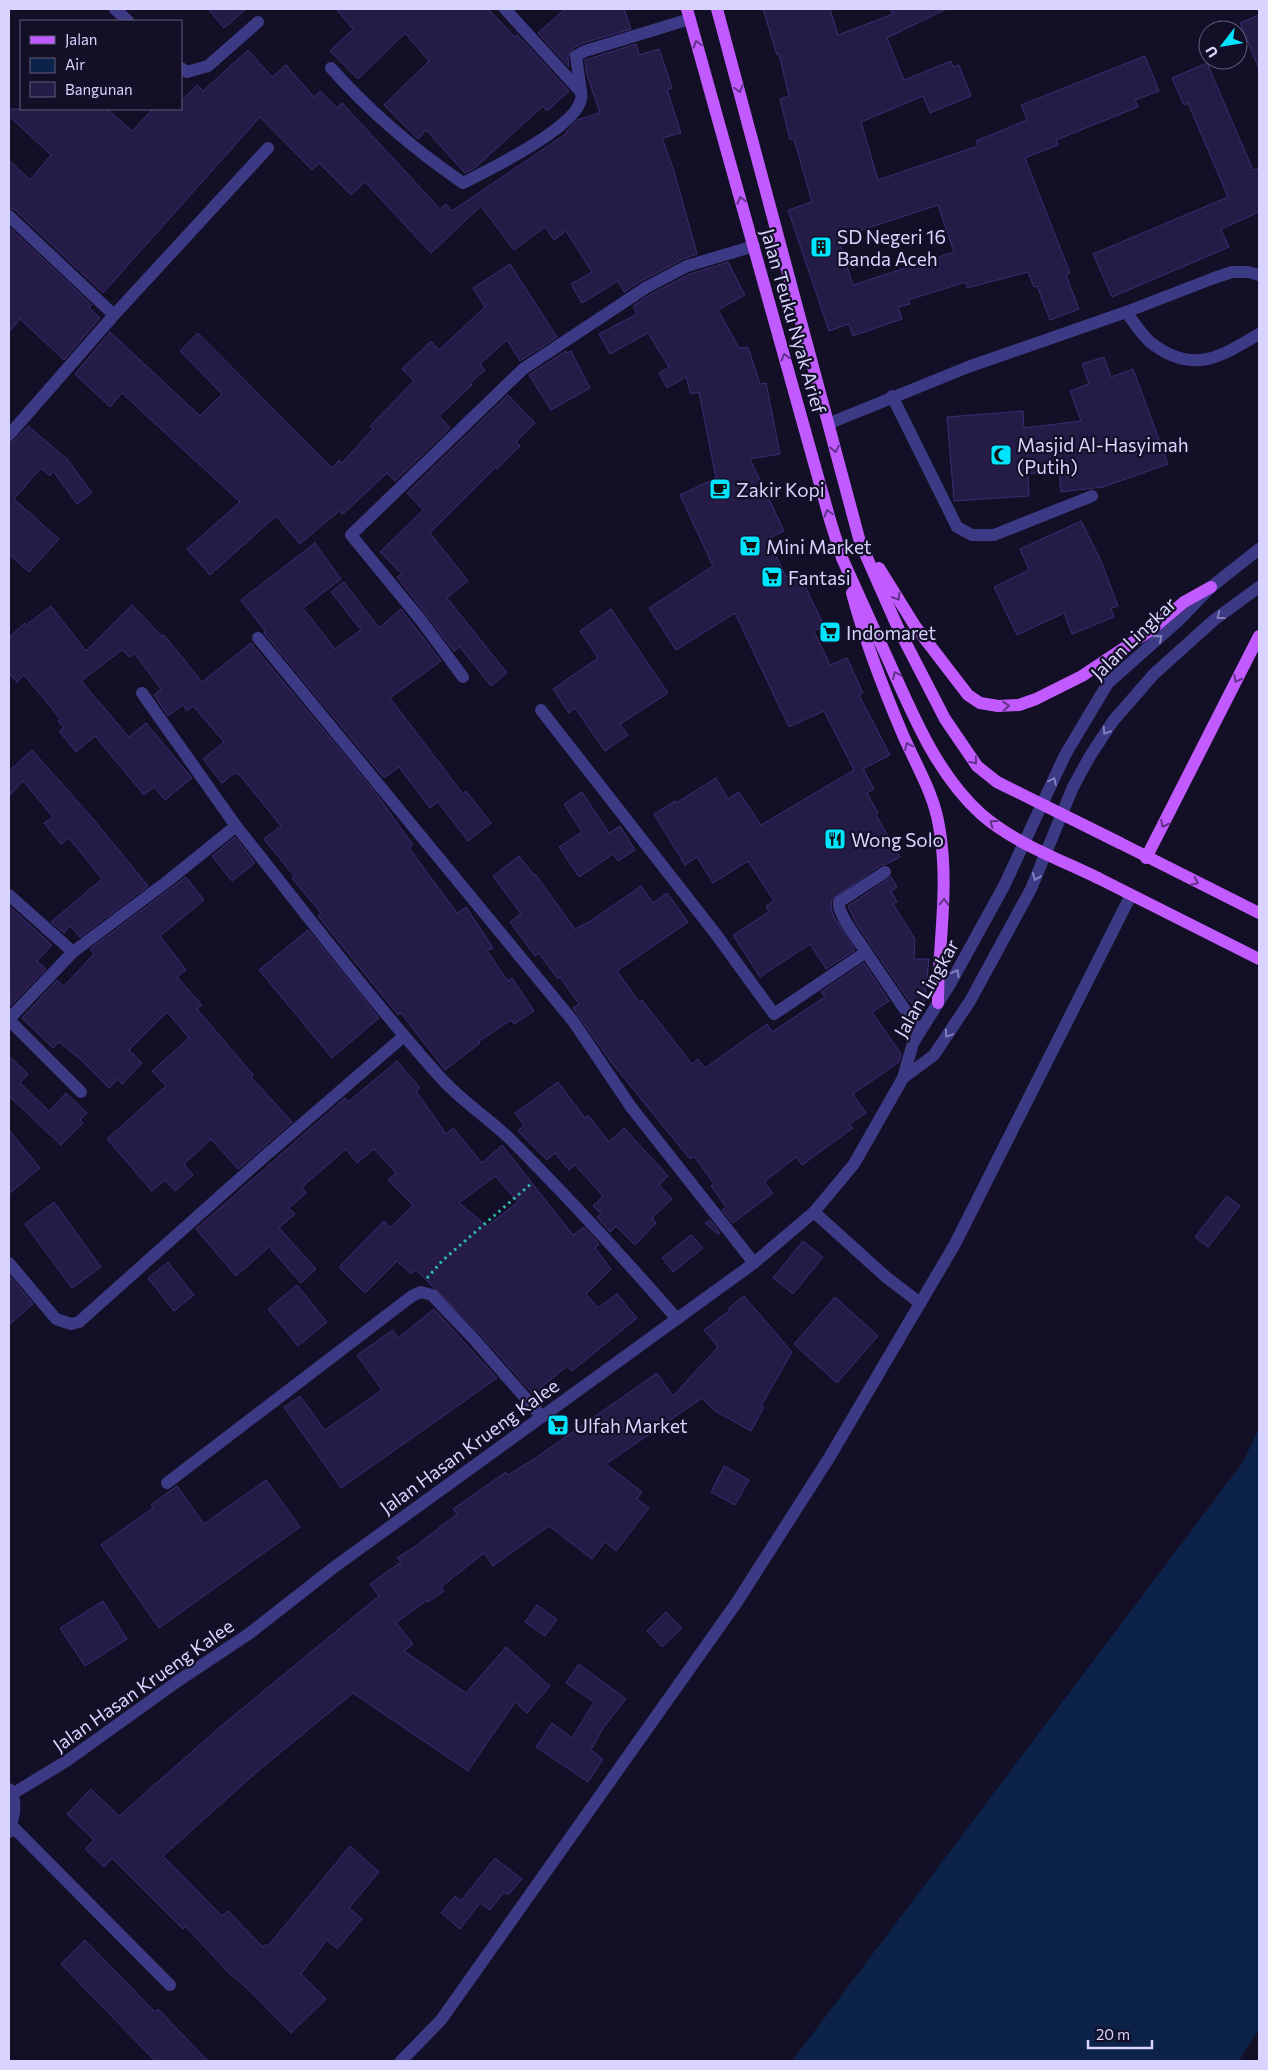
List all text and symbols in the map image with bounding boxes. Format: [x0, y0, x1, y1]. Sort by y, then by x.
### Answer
legend [20, 20, 182, 110]
north arrow [1198, 20, 1248, 70]
text: Jalan [65, 30, 97, 48]
one-way arrow [692, 40, 702, 48]
text: U [1202, 43, 1221, 61]
text: Air [65, 55, 85, 73]
text: Bangunan [65, 80, 133, 98]
one-way arrow [734, 85, 744, 93]
one-way arrow [736, 196, 747, 205]
place label: SD Negeri 16 Banda Aceh [837, 225, 946, 270]
street label: Jalan Teuku Nyak Arief [757, 226, 832, 417]
building icon: SD Negeri 16 Banda Aceh [809, 235, 833, 259]
one-way arrow [780, 353, 790, 361]
place label: Masjid Al-Hasyimah (Putih) [1017, 433, 1189, 478]
mosque icon: Masjid Al-Hasyimah (Putih) [989, 443, 1013, 467]
one-way arrow [829, 445, 840, 454]
cafe icon: Zakir Kopi [708, 477, 732, 501]
place label: Zakir Kopi [736, 478, 825, 501]
one-way arrow [824, 510, 834, 518]
supermarket icon: Mini Market [738, 534, 762, 558]
place label: Mini Market [766, 535, 872, 558]
supermarket icon: Fantasi [760, 565, 784, 589]
place label: Fantasi [788, 566, 851, 589]
one-way arrow [890, 591, 900, 600]
street label: Jalan Lingkar [1086, 591, 1181, 684]
one-way arrow [1216, 610, 1226, 619]
supermarket icon: Indomaret [818, 620, 842, 644]
place label: Indomaret [846, 621, 936, 644]
one-way arrow [1153, 635, 1162, 644]
one-way arrow [892, 671, 902, 680]
one-way arrow [1233, 674, 1243, 683]
one-way arrow [1002, 700, 1010, 711]
one-way arrow [1103, 725, 1112, 735]
one-way arrow [904, 742, 915, 751]
one-way arrow [968, 755, 976, 764]
one-way arrow [1047, 777, 1057, 786]
one-way arrow [1160, 819, 1170, 828]
one-way arrow [990, 820, 999, 829]
restaurant icon: Wong Solo [823, 827, 847, 851]
place label: Wong Solo [851, 828, 944, 851]
one-way arrow [1032, 872, 1042, 881]
one-way arrow [1190, 875, 1199, 886]
one-way arrow [938, 898, 949, 906]
street label: Jalan Lingkar [889, 934, 964, 1041]
one-way arrow [950, 969, 960, 978]
one-way arrow [945, 1028, 954, 1038]
street label: Jalan Hasan Krueng Kalee [375, 1373, 563, 1519]
supermarket icon: Ulfah Market [546, 1413, 570, 1437]
place label: Ulfah Market [574, 1414, 688, 1437]
street label: Jalan Hasan Krueng Kalee [48, 1614, 238, 1756]
scale bar [1088, 2018, 1152, 2050]
text: 20 m [1096, 2025, 1130, 2043]

